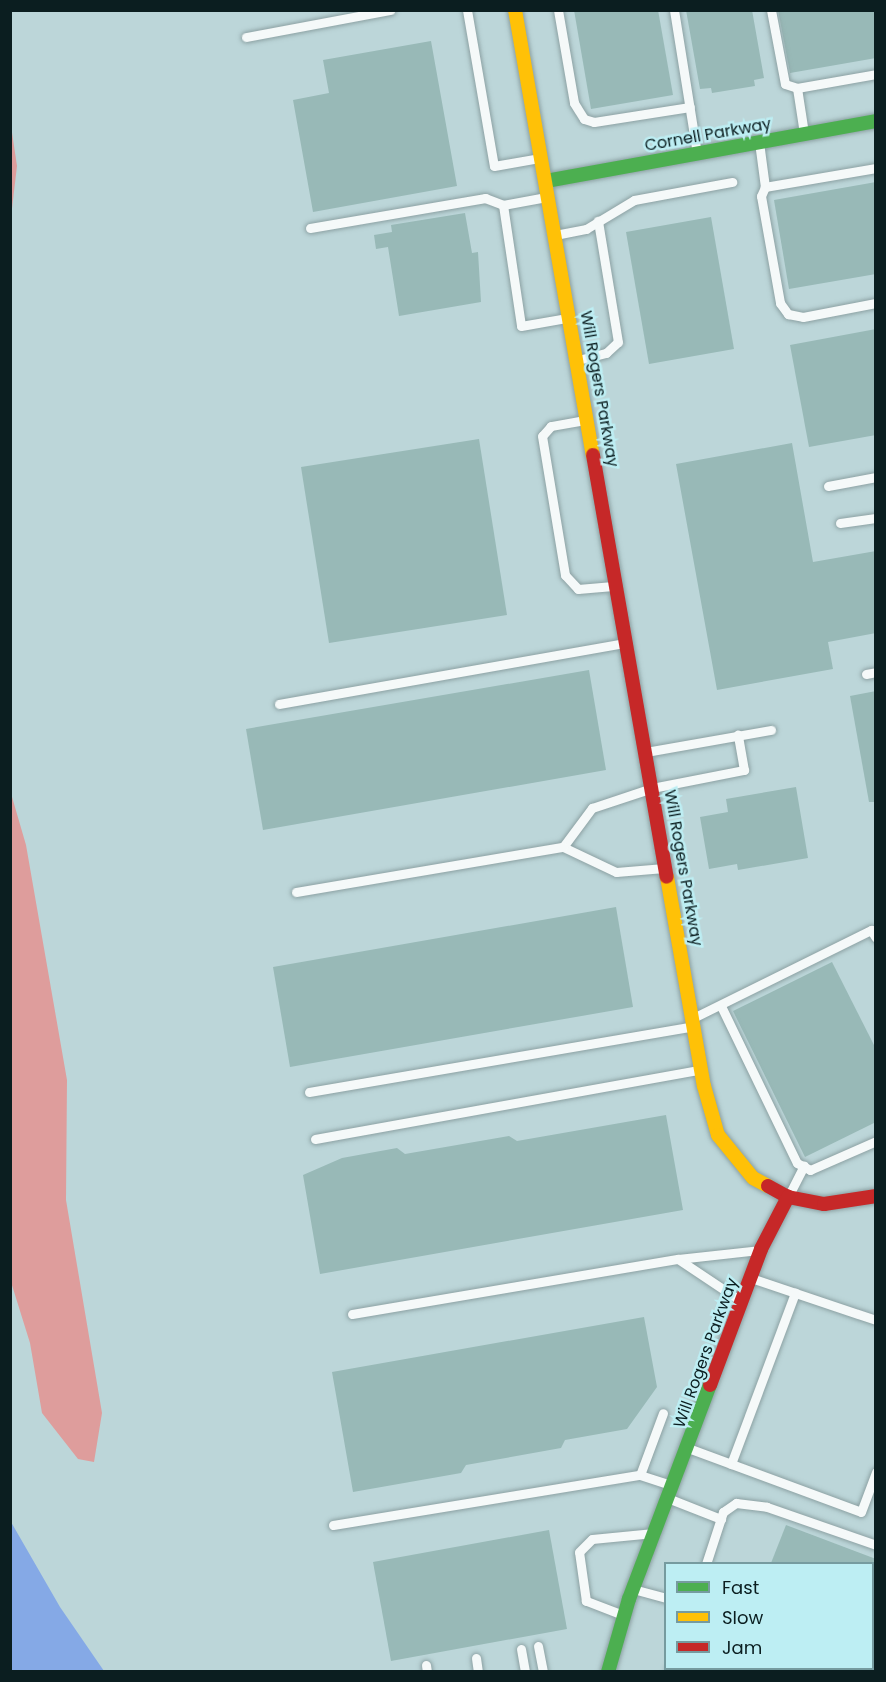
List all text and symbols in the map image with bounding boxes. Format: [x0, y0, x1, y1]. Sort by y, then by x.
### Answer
street label: Cornell Parkway [643, 114, 773, 156]
street label: Will Rogers Parkway [576, 309, 622, 469]
street label: Will Rogers Parkway [660, 788, 706, 948]
street label: Will Rogers Parkway [670, 1275, 742, 1431]
legend [664, 1562, 874, 1670]
text: Fast [722, 1575, 759, 1600]
text: Slow [722, 1605, 763, 1630]
text: Jam [722, 1635, 762, 1660]

